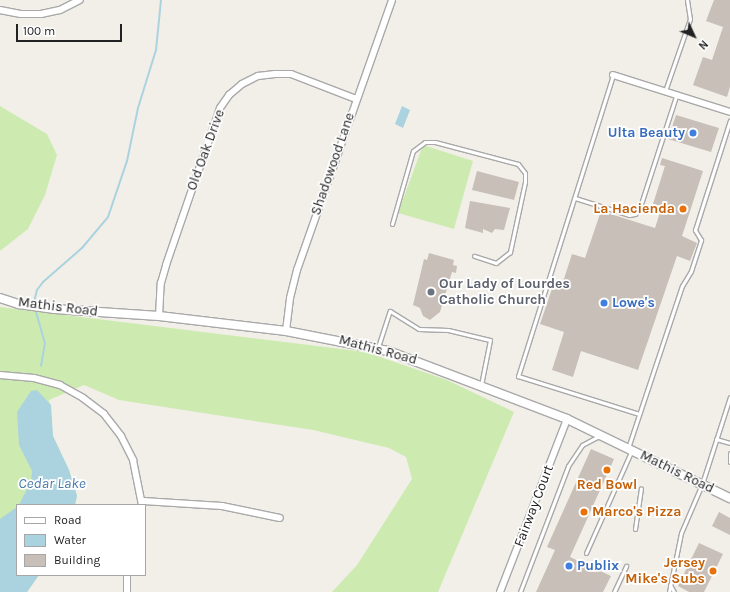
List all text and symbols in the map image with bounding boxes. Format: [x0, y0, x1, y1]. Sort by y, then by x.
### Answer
scale bar [18, 16, 124, 42]
north arrow [674, 16, 714, 56]
text: 100 m [23, 24, 55, 38]
text: N [696, 37, 710, 52]
street label: Old Oak Drive [184, 107, 228, 193]
street label: Shadowood Lane [308, 110, 358, 218]
place label: Ulta Beauty [608, 125, 685, 141]
marker: Ulta Beauty [688, 128, 698, 138]
place label: La Hacienda [593, 201, 675, 217]
marker: La Hacienda [678, 204, 688, 214]
place label: Our Lady of Lourdes Catholic Church [439, 276, 570, 308]
marker: Our Lady of Lourdes Catholic Church [426, 287, 436, 297]
street label: Mathis Road [17, 294, 99, 320]
place label: Lowe's [612, 295, 655, 311]
marker: Lowe's [599, 298, 609, 308]
street label: Mathis Road [337, 331, 419, 369]
street label: Mathis Road [637, 447, 717, 497]
street label: Fairway Court [511, 463, 557, 549]
marker: Red Bowl [602, 465, 612, 475]
water label: Cedar Lake [18, 475, 86, 493]
place label: Red Bowl [577, 477, 637, 493]
legend [16, 504, 146, 576]
place label: Marco's Pizza [592, 504, 681, 520]
marker: Marco's Pizza [579, 507, 589, 517]
text: Road [54, 513, 82, 527]
text: Water [54, 533, 86, 547]
text: Building [54, 553, 100, 567]
place label: Jersey Mike's Subs [625, 555, 705, 588]
place label: Publix [577, 558, 619, 574]
marker: Publix [564, 561, 574, 571]
marker: Jersey Mike's Subs [708, 566, 718, 576]

